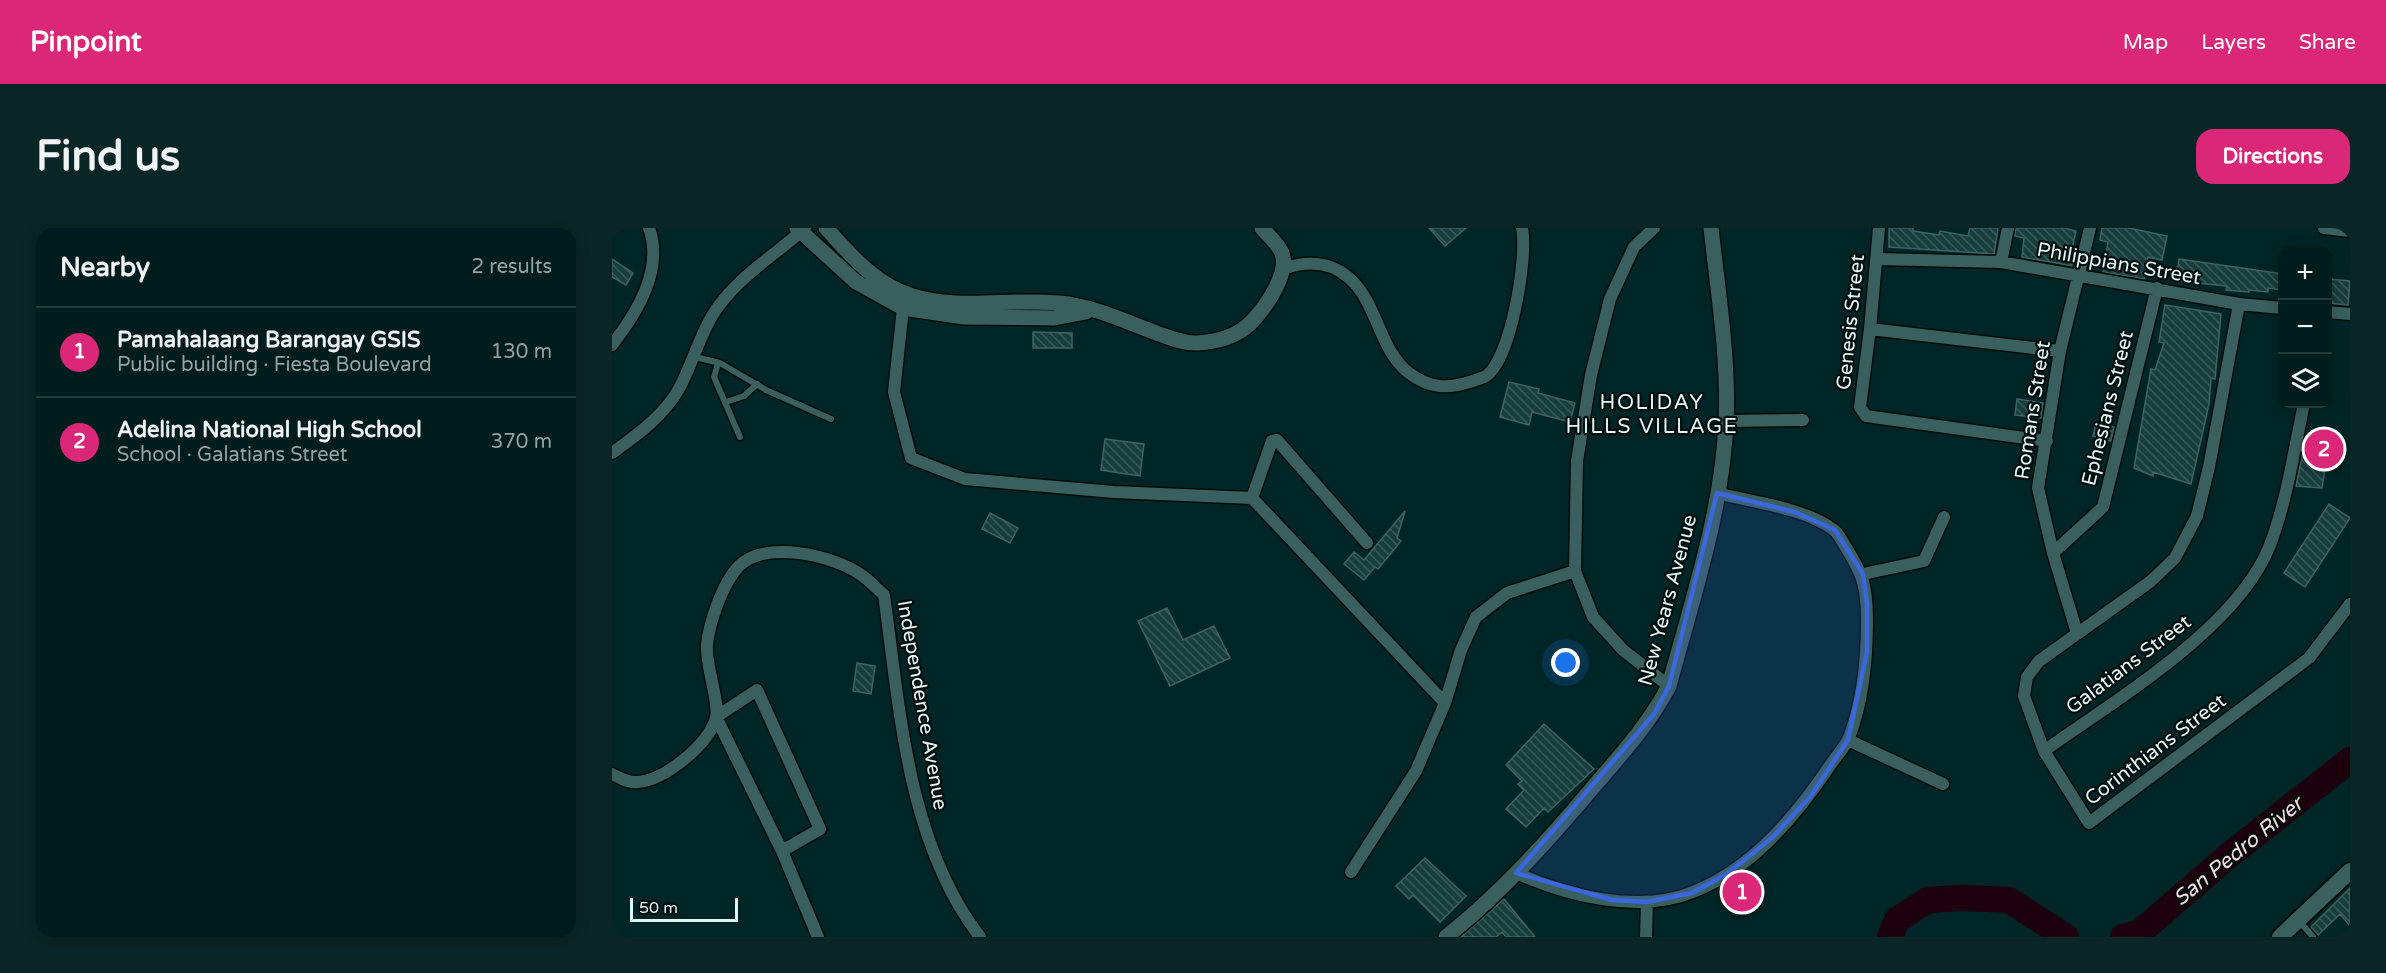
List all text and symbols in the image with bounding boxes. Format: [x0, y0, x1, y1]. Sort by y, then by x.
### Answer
text: Pinpoint [30, 25, 142, 59]
text: Map [2123, 30, 2168, 55]
text: Layers [2201, 30, 2266, 55]
text: Share [2299, 30, 2356, 55]
button: Directions [2196, 129, 2350, 184]
text: Find us [36, 131, 180, 182]
street label: Philippians Street [2035, 238, 2203, 290]
map controls [2278, 246, 2332, 408]
button: + [2278, 246, 2332, 300]
text: Nearby [60, 252, 150, 283]
street label: Genesis Street [1832, 253, 1870, 391]
text: 2 results [472, 255, 552, 279]
button: − [2278, 300, 2332, 354]
text: Pamahalaang Barangay GSIS [117, 327, 421, 353]
street label: Ephesians Street [2077, 328, 2139, 488]
street label: Romans Street [2010, 339, 2056, 481]
text: 1 [73, 340, 86, 364]
text: 130 m [491, 340, 552, 364]
text: Public building · Fiesta Boulevard [117, 353, 432, 377]
button: layers [2278, 354, 2332, 408]
district label: HOLIDAY HILLS VILLAGE [1566, 390, 1738, 439]
text: Adelina National High School [117, 417, 422, 443]
pin: 2 [2304, 426, 2344, 472]
text: 2 [73, 430, 86, 454]
text: 370 m [491, 430, 552, 454]
text: School · Galatians Street [117, 443, 347, 467]
street label: New Years Avenue [1634, 512, 1702, 688]
street label: Independence Avenue [892, 598, 952, 812]
street label: Galatians Street [2061, 610, 2196, 720]
your location [1551, 648, 1580, 677]
street label: Corinthians Street [2080, 689, 2231, 811]
water label: San Pedro River [2169, 790, 2310, 911]
pin: 1 [1722, 870, 1762, 914]
scale bar [630, 895, 738, 922]
text: 50 m [639, 898, 678, 918]

